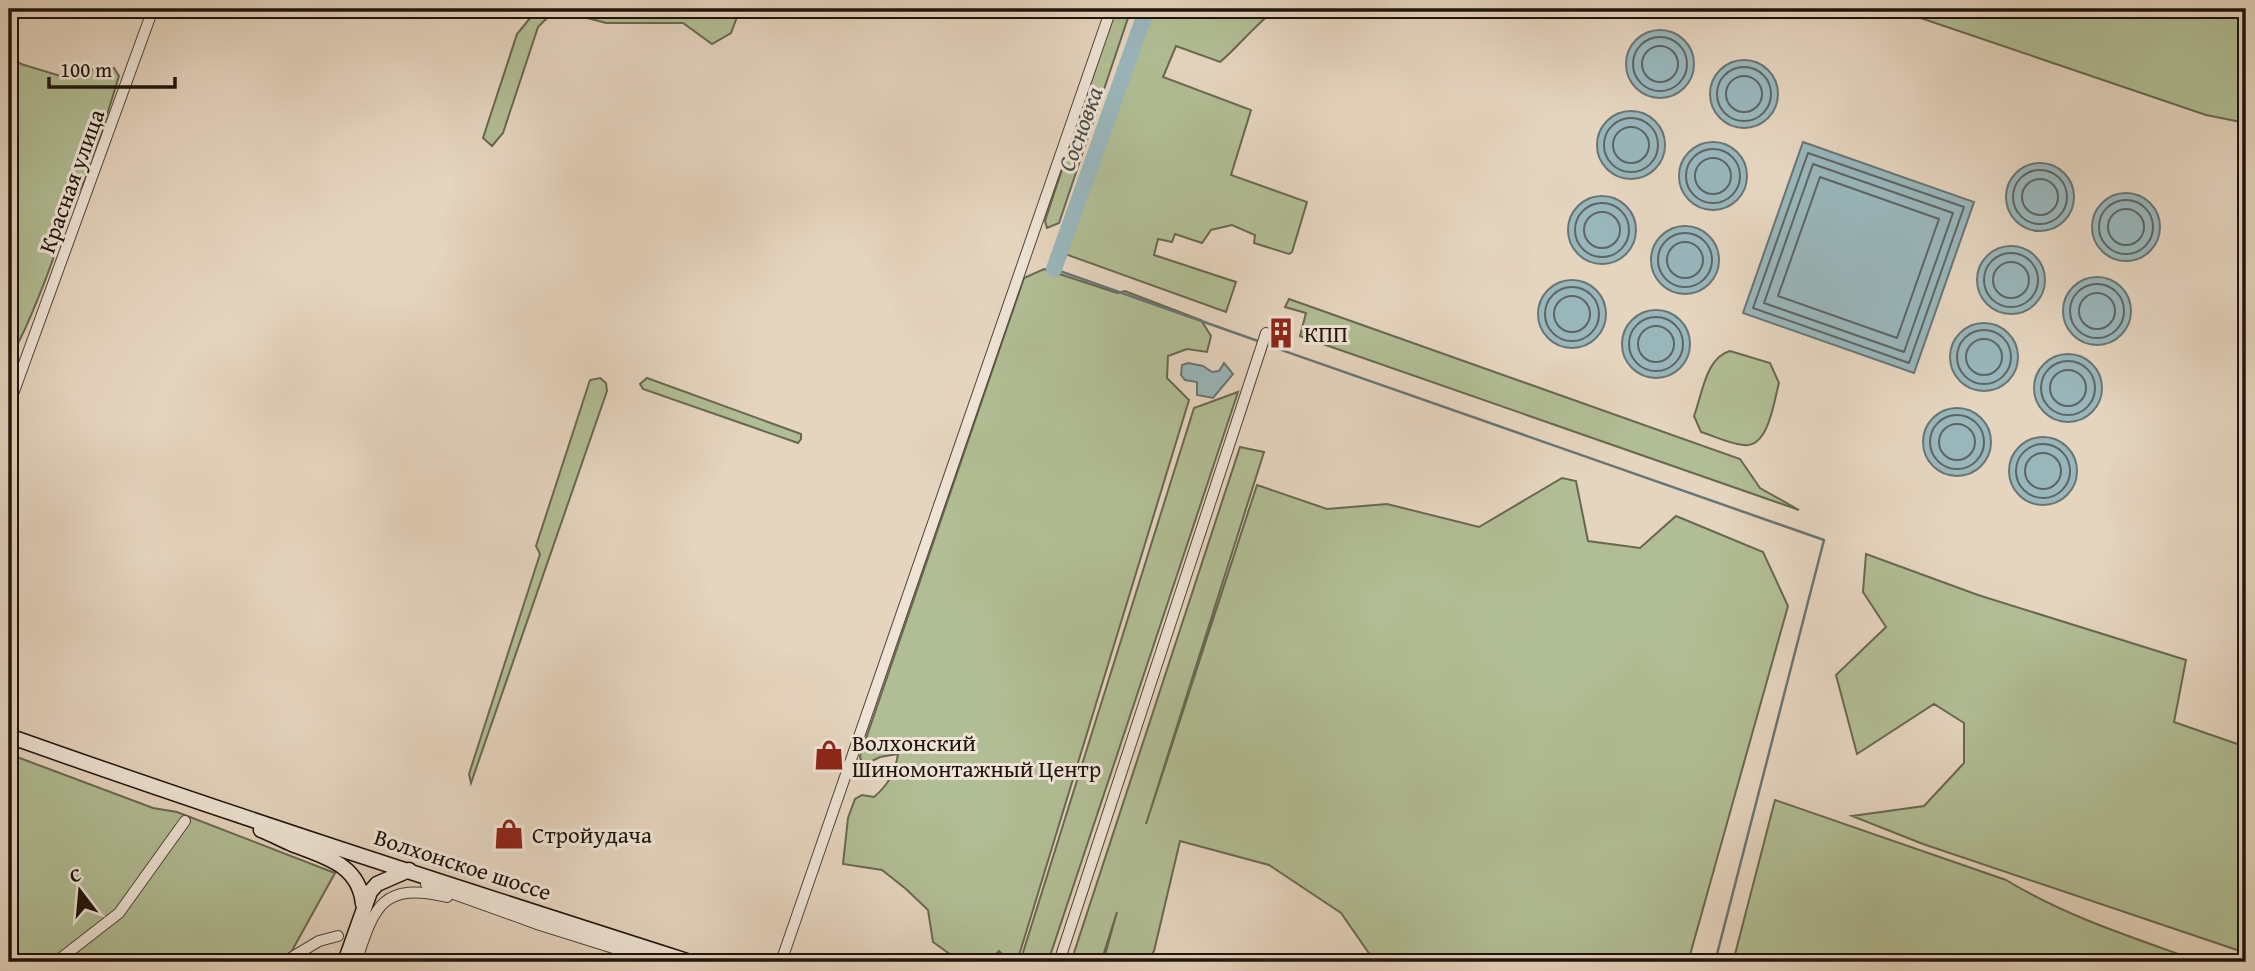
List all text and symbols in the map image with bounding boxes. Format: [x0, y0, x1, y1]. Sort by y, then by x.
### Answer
scale bar [49, 46, 175, 90]
text: 100 m [60, 54, 112, 85]
water label: Сосновка [1049, 82, 1111, 176]
street label: Красная улица [30, 104, 112, 257]
building icon: КПП [1264, 316, 1298, 350]
place label: КПП [1304, 317, 1348, 350]
place label: Волхонский Шиномонтажный Центр [852, 726, 1101, 785]
shop icon: Волхонский Шиномонтажный Центр [812, 738, 846, 772]
shop icon: Стройудача [492, 817, 526, 851]
place label: Стройудача [532, 818, 652, 851]
street label: Волхонское шоссе [370, 820, 556, 908]
north arrow [46, 856, 116, 926]
text: С [66, 860, 85, 890]

